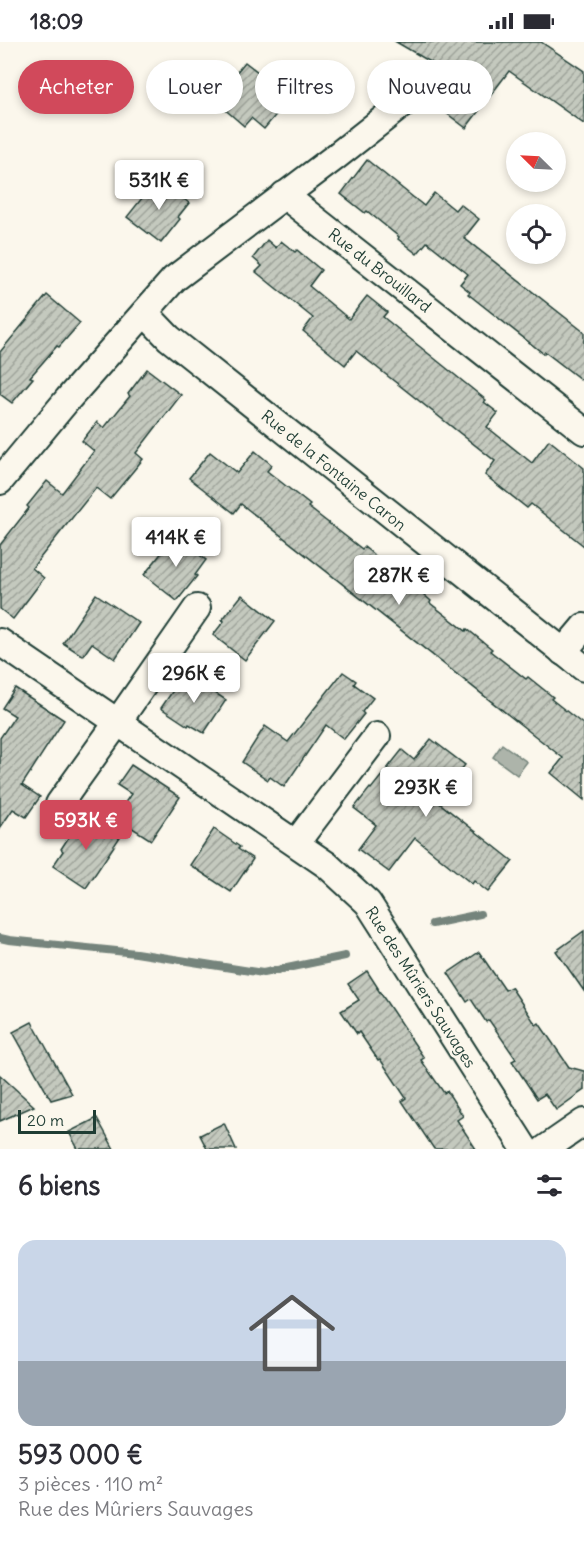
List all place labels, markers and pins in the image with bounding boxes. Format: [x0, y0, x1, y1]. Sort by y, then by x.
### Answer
pin: 531K € [110, 160, 208, 211]
pin: 414K € [127, 517, 225, 568]
pin: 287K € [350, 555, 448, 606]
pin: 296K € [145, 653, 243, 704]
pin: 293K € [377, 767, 475, 818]
pin: 593K € [37, 800, 135, 851]

